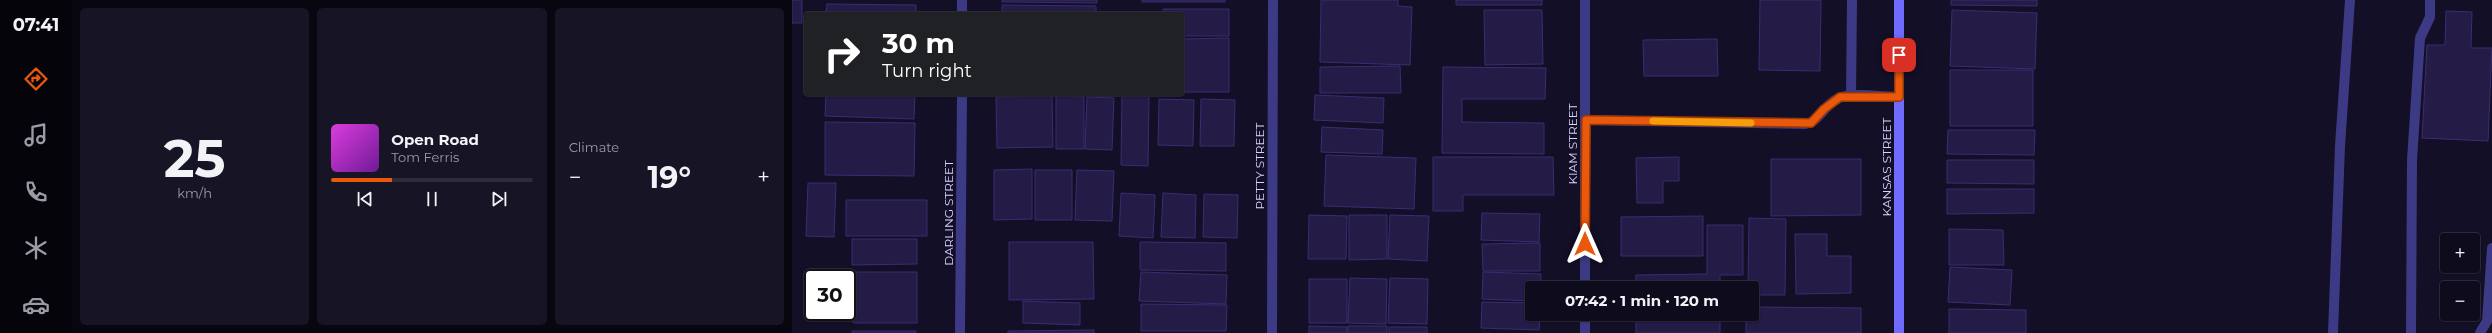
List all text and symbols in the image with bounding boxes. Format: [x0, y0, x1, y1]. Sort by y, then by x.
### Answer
text: 07:41 [13, 14, 59, 36]
text: 30 m [882, 26, 955, 60]
icon: right [816, 28, 868, 80]
pin [1882, 38, 1916, 72]
icon: arrive [1888, 44, 1910, 66]
text: Turn right [882, 60, 972, 82]
icon: directions [22, 65, 50, 93]
street label: KIAM STREET [1565, 103, 1580, 185]
street label: KANSAS STREET [1879, 117, 1894, 216]
icon: music [22, 121, 50, 149]
street label: PETTY STREET [1252, 122, 1267, 209]
text: 25 [164, 127, 225, 190]
text: Open Road [391, 130, 479, 149]
text: Climate [569, 139, 619, 155]
text: Tom Ferris [391, 149, 459, 165]
text: 19° [648, 159, 691, 196]
street label: DARLING STREET [941, 160, 956, 266]
text: − [569, 164, 581, 191]
text: + [757, 164, 770, 191]
icon: phone [22, 178, 50, 206]
text: km/h [177, 185, 212, 201]
icon: previous [354, 188, 376, 210]
icon: pause [421, 188, 443, 210]
icon: next [488, 188, 510, 210]
position arrow [1564, 223, 1606, 265]
map controls [2440, 233, 2480, 321]
button: + [2440, 233, 2480, 273]
icon: climate [22, 234, 50, 262]
speed limit sign: 30 [804, 269, 856, 321]
button: − [2440, 281, 2480, 321]
icon: car [22, 291, 50, 319]
text: 07:42 · 1 min · 120 m [1565, 291, 1719, 310]

